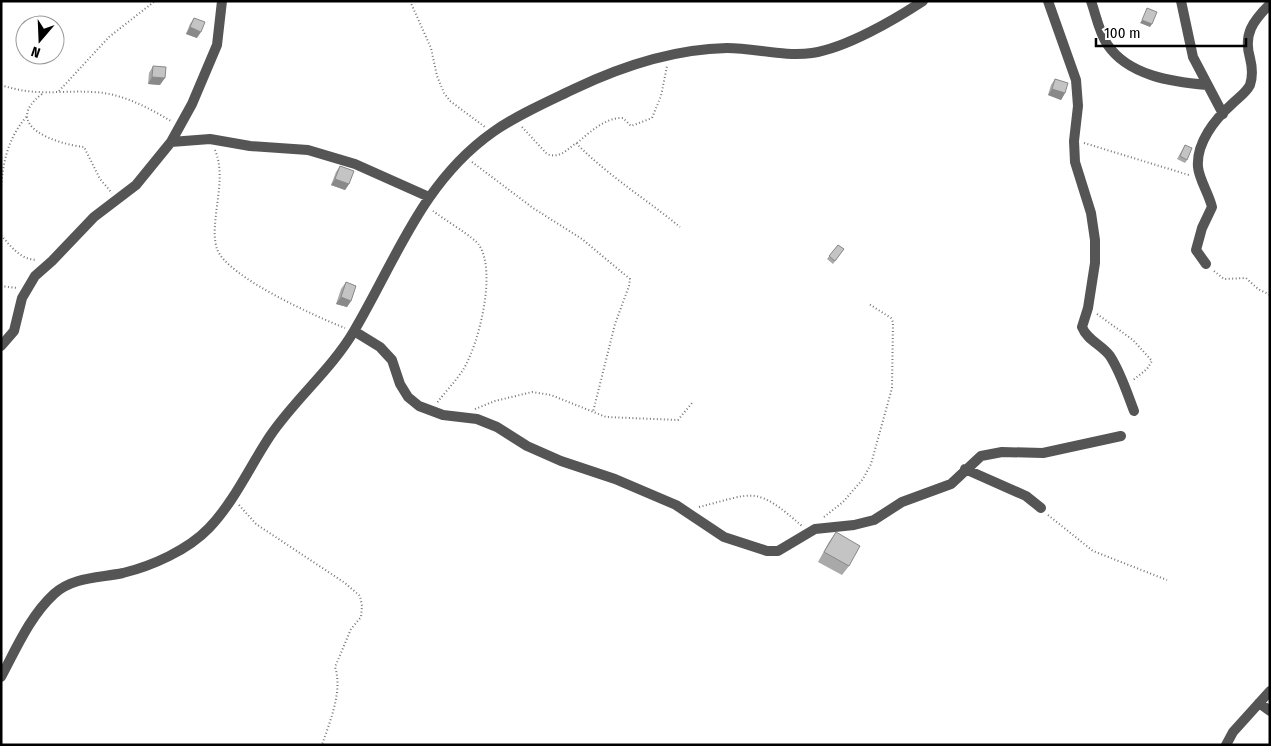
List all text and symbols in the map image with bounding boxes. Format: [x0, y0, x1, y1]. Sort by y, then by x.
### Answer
north arrow [15, 15, 65, 65]
scale bar [1096, 15, 1246, 47]
text: 100 m [1104, 24, 1141, 42]
text: N [29, 42, 43, 61]

